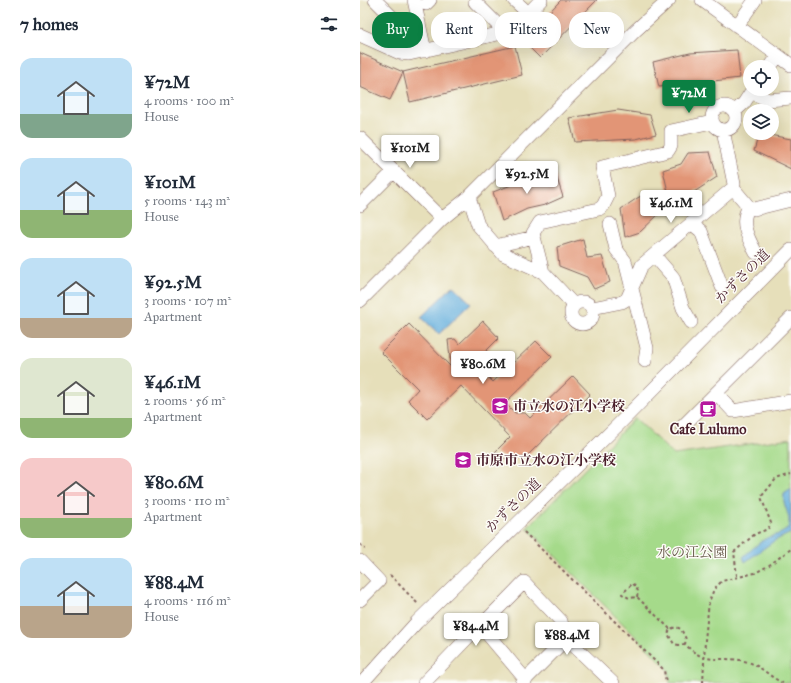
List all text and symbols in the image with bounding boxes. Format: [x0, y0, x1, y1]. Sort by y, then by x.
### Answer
chip: Buy [372, 12, 423, 48]
chip: Rent [431, 12, 487, 48]
chip: Filters [495, 12, 561, 48]
chip: New [569, 12, 624, 48]
icon: filters [318, 13, 340, 35]
text: 7 homes [20, 14, 78, 35]
map controls [743, 60, 779, 140]
button: locate [743, 60, 779, 96]
text: ¥72M [144, 72, 190, 93]
icon: home [52, 74, 100, 122]
pin: ¥72M [665, 80, 713, 114]
text: ¥72M [671, 85, 707, 101]
text: 4 rooms · 100 m² [144, 93, 234, 109]
button: layers [743, 104, 779, 140]
text: House [144, 109, 179, 125]
pin: ¥101M [382, 135, 438, 169]
text: ¥101M [390, 140, 430, 156]
pin: ¥92.5M [494, 161, 560, 195]
text: ¥92.5M [505, 166, 549, 182]
text: ¥101M [144, 172, 196, 193]
icon: home [52, 174, 100, 222]
pin: ¥46.1M [638, 190, 704, 224]
text: 5 rooms · 143 m² [144, 193, 230, 209]
text: ¥46.1M [649, 195, 693, 211]
text: House [144, 209, 179, 225]
street label: かずさの道 [712, 246, 773, 307]
text: ¥92.5M [144, 272, 202, 293]
icon: home [52, 274, 100, 322]
text: 3 rooms · 107 m² [144, 293, 231, 309]
text: Apartment [144, 309, 202, 325]
pin: ¥80.6M [450, 351, 516, 385]
text: ¥80.6M [460, 356, 506, 372]
text: ¥46.1M [144, 372, 201, 393]
icon: home [52, 374, 100, 422]
text: 2 rooms · 56 m² [144, 393, 226, 409]
school or university icon: 市立水の江小学校 [490, 396, 510, 416]
place label: 市立水の江小学校 [513, 398, 625, 415]
cafe icon: Cafe Lulumo [698, 399, 718, 419]
text: Apartment [144, 409, 202, 425]
place label: Cafe Lulumo [670, 421, 746, 438]
school or university icon: 市原市立水の江小学校 [453, 450, 473, 470]
place label: 市原市立水の江小学校 [476, 452, 616, 469]
text: ¥80.6M [144, 472, 204, 493]
icon: home [52, 474, 100, 522]
street label: かずさの道 [482, 475, 544, 536]
text: 3 rooms · 110 m² [144, 493, 229, 509]
text: Apartment [144, 509, 202, 525]
park label: 水の江公園 [657, 544, 727, 561]
text: ¥88.4M [144, 572, 204, 593]
icon: home [52, 574, 100, 622]
text: 4 rooms · 116 m² [144, 593, 231, 609]
text: House [144, 609, 179, 625]
pin: ¥84.4M [443, 613, 509, 647]
text: ¥84.4M [453, 618, 499, 634]
pin: ¥88.4M [534, 622, 600, 656]
text: ¥88.4M [544, 627, 590, 643]

